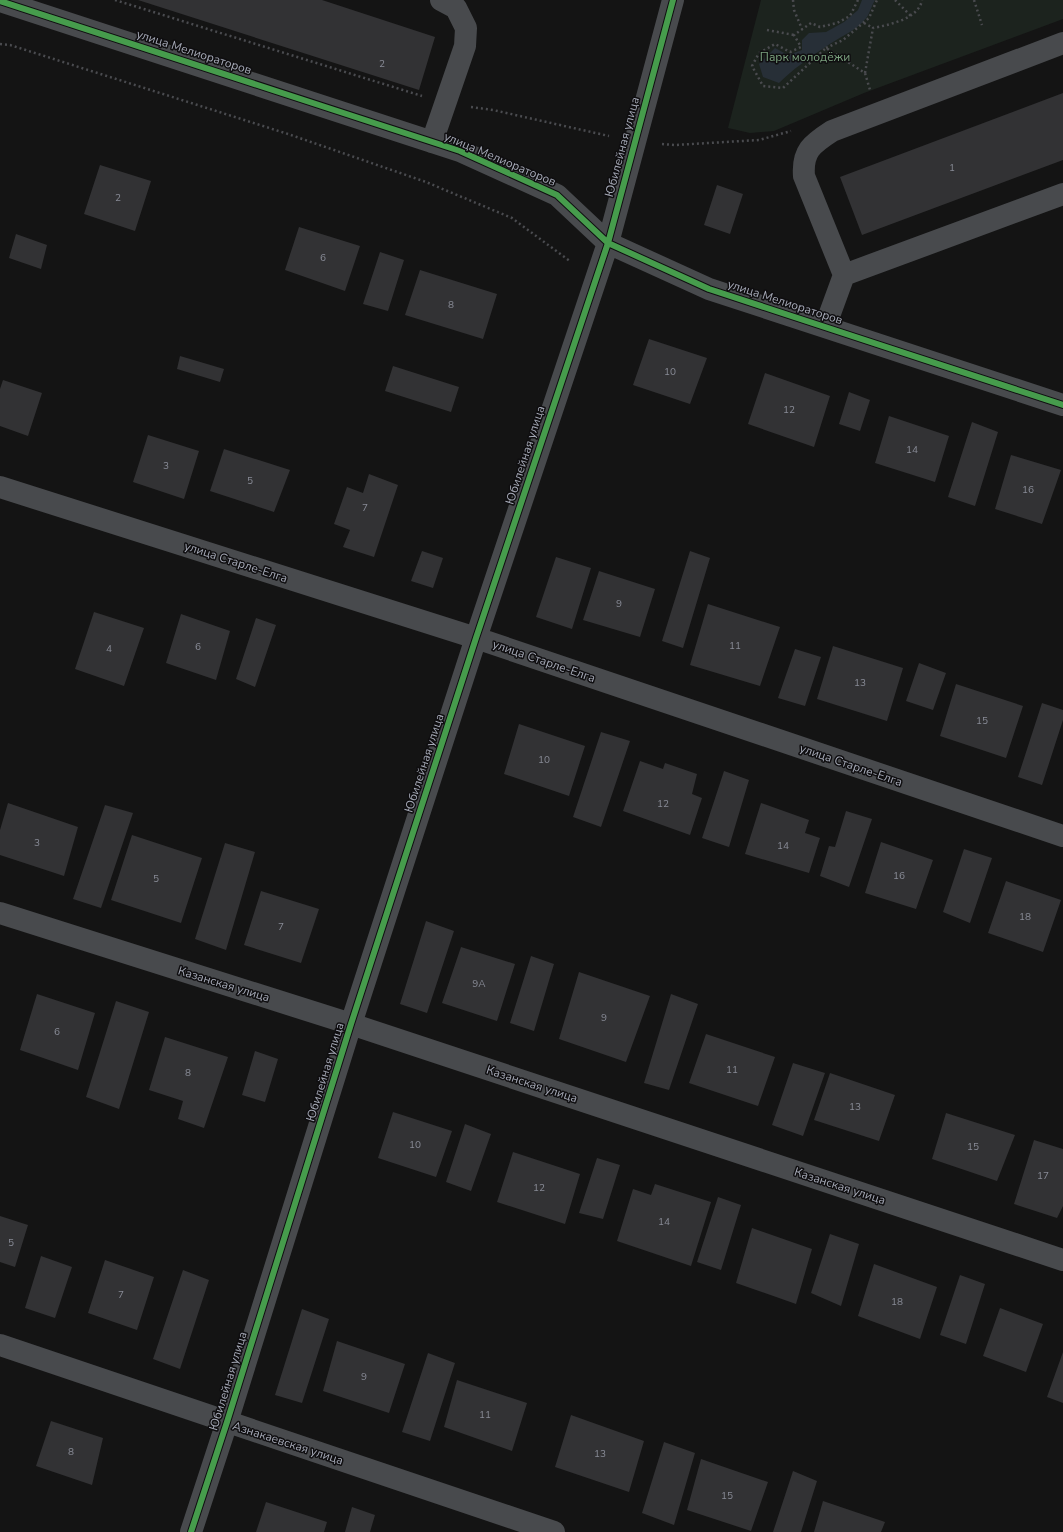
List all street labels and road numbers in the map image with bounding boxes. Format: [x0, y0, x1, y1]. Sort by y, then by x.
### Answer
street label: улица Мелиораторов [134, 26, 254, 78]
street label: Юбилейная улица [601, 95, 643, 199]
street label: улица Мелиораторов [442, 128, 559, 190]
street label: улица Мелиораторов [725, 276, 845, 328]
street label: Юбилейная улица [501, 404, 549, 506]
street label: улица Старле-Елга [182, 538, 290, 586]
street label: улица Старле-Елга [491, 636, 597, 686]
street label: Юбилейная улица [400, 712, 448, 814]
street label: улица Старле-Елга [798, 740, 904, 790]
street label: Казанская улица [176, 962, 272, 1006]
street label: Юбилейная улица [302, 1020, 348, 1124]
street label: Казанская улица [484, 1062, 580, 1106]
street label: Казанская улица [792, 1164, 888, 1208]
street label: Юбилейная улица [205, 1329, 251, 1433]
street label: Азнакаевская улица [231, 1418, 345, 1468]

